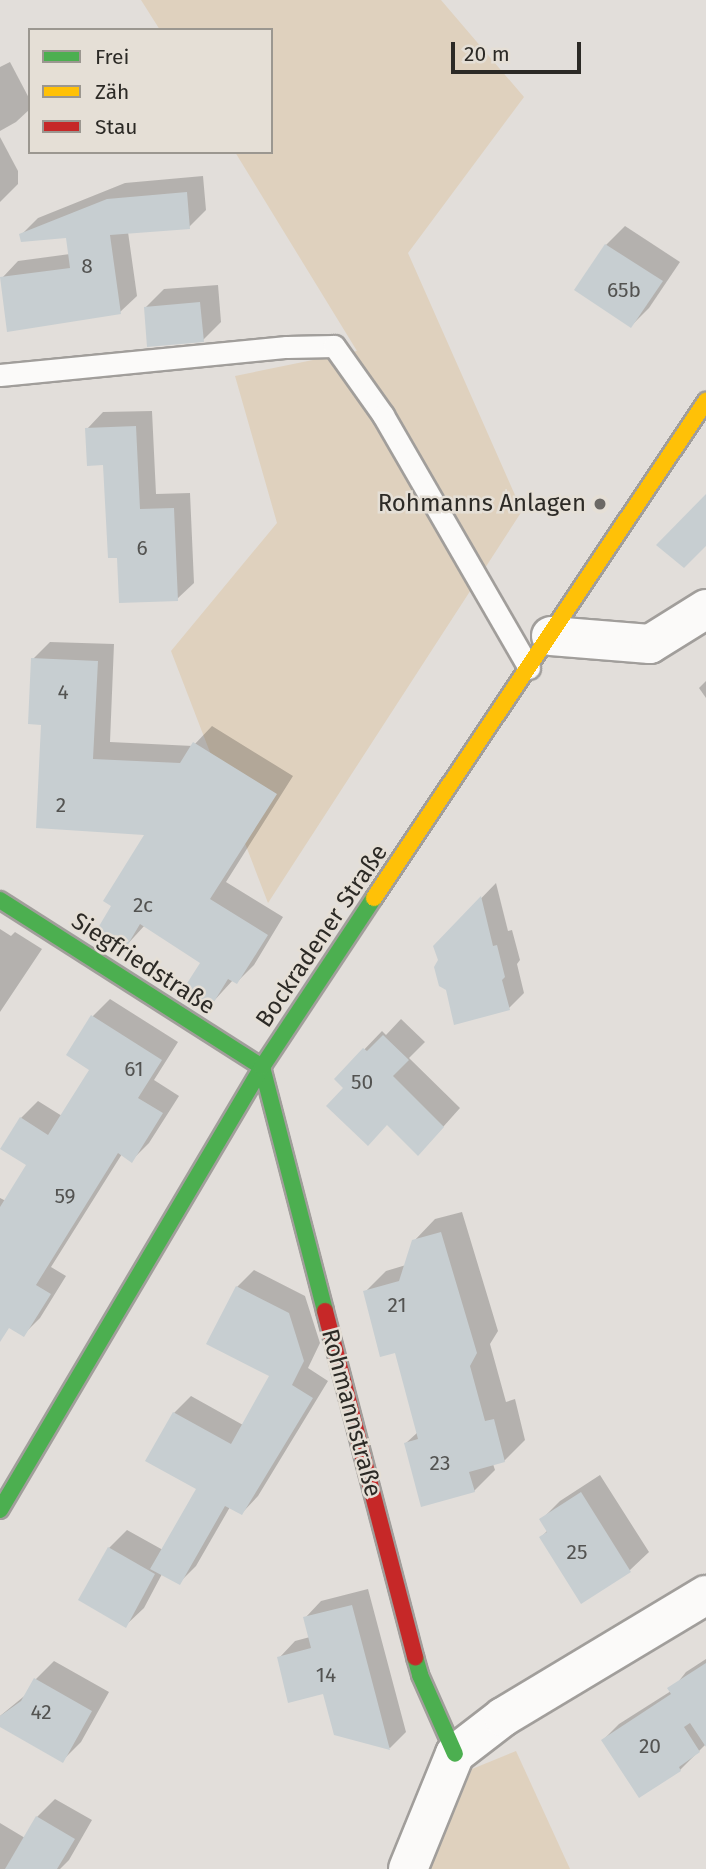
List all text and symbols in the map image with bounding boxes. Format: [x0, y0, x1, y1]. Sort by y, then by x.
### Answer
legend [28, 28, 273, 154]
scale bar [454, 28, 584, 72]
text: 20 m [464, 41, 510, 67]
text: Frei [95, 44, 129, 70]
text: Zäh [95, 79, 129, 105]
text: Stau [95, 114, 138, 140]
house number: 8 [81, 253, 93, 279]
house number: 65b [607, 277, 641, 303]
place label: Rohmanns Anlagen [378, 490, 586, 518]
marker: Rohmanns Anlagen [592, 496, 608, 512]
house number: 6 [136, 535, 148, 561]
house number: 4 [57, 679, 69, 705]
house number: 2 [56, 792, 66, 818]
street label: Bockradener Straße [250, 839, 394, 1033]
house number: 2c [133, 892, 153, 918]
street label: Siegfriedstraße [66, 907, 220, 1021]
house number: 61 [124, 1056, 144, 1082]
house number: 50 [351, 1069, 373, 1095]
house number: 59 [54, 1183, 76, 1209]
house number: 21 [388, 1292, 406, 1318]
street label: Rohmannstraße [315, 1326, 387, 1500]
house number: 23 [430, 1450, 450, 1476]
house number: 25 [567, 1539, 587, 1565]
house number: 14 [316, 1662, 336, 1688]
house number: 42 [30, 1699, 52, 1725]
house number: 20 [639, 1733, 661, 1759]

